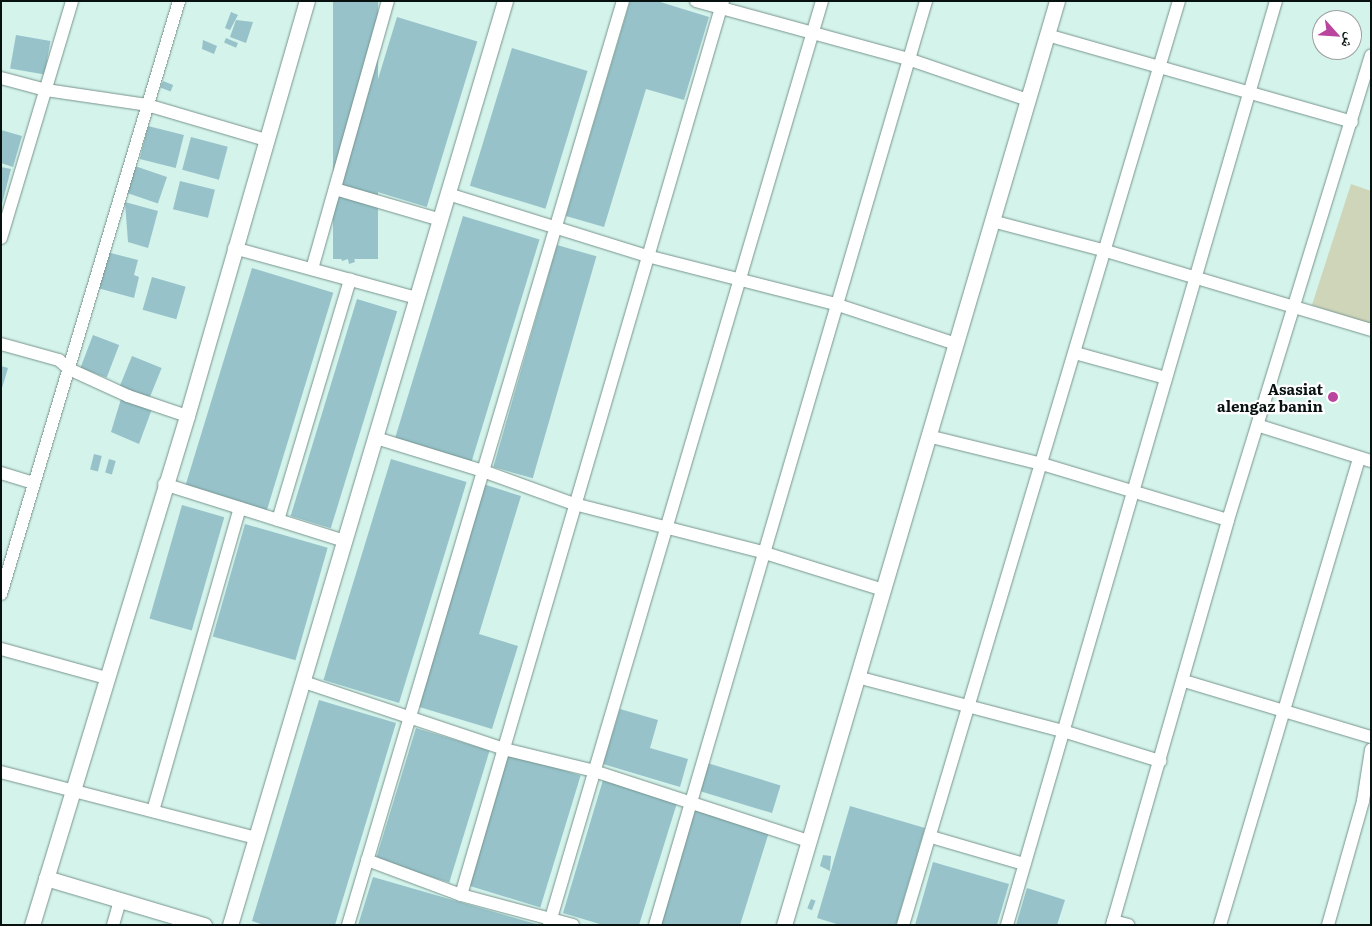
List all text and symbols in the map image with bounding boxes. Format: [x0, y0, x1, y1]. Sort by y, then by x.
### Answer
north arrow [1312, 10, 1362, 60]
text: ش [1337, 30, 1362, 52]
place label: Asasiat alengaz banin [1217, 379, 1323, 414]
marker: Asasiat alengaz banin [1327, 391, 1339, 403]

